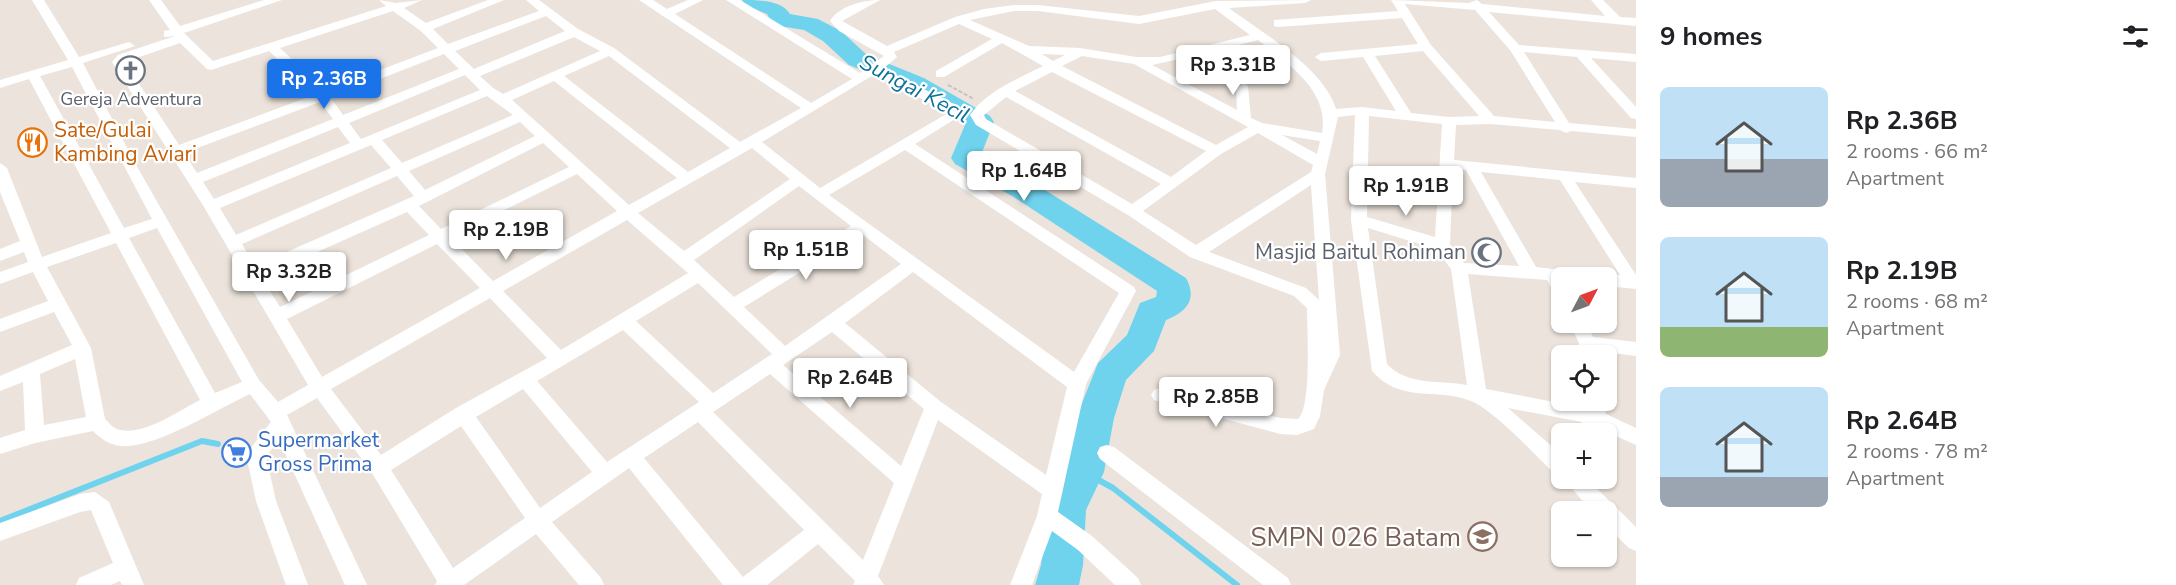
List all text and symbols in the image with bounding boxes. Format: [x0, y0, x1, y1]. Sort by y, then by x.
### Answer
text: 9 homes [1660, 19, 1762, 54]
icon: filters [2119, 20, 2152, 53]
pin: Rp 3.31B [1171, 45, 1295, 96]
water label: Sungai Kecil [854, 47, 975, 130]
text: Rp 3.31B [1190, 51, 1276, 78]
church icon: Gereja Adventura [115, 54, 147, 86]
pin: Rp 2.36B [262, 59, 386, 110]
text: Rp 2.36B [281, 65, 367, 92]
place label: Gereja Adventura [60, 87, 202, 111]
text: Rp 2.36B [1846, 103, 1958, 138]
icon: home [1708, 111, 1780, 183]
place label: Sate/Gulai Kambing Aviari [54, 116, 197, 168]
restaurant icon: Sate/Gulai Kambing Aviari [17, 126, 49, 158]
text: 2 rooms · 66 m² [1846, 138, 1988, 165]
pin: Rp 1.64B [962, 151, 1086, 202]
text: Rp 1.64B [981, 157, 1067, 184]
text: Apartment [1846, 165, 1944, 192]
pin: Rp 1.91B [1344, 166, 1468, 217]
text: Rp 1.91B [1363, 172, 1449, 199]
pin: Rp 2.19B [444, 210, 568, 261]
text: Rp 2.19B [463, 216, 549, 243]
pin: Rp 1.51B [744, 230, 868, 281]
text: Rp 1.51B [763, 236, 849, 263]
mosque icon: Masjid Baitul Rohiman [1471, 236, 1503, 268]
place label: Masjid Baitul Rohiman [1255, 238, 1466, 266]
pin: Rp 3.32B [227, 252, 351, 303]
text: Rp 2.19B [1846, 253, 1958, 288]
text: Rp 3.32B [246, 258, 332, 285]
icon: home [1708, 261, 1780, 333]
north arrow [1551, 267, 1617, 333]
map controls [1551, 267, 1617, 567]
text: 2 rooms · 68 m² [1846, 288, 1988, 315]
text: Apartment [1846, 315, 1944, 342]
button: locate [1551, 345, 1617, 411]
pin: Rp 2.64B [788, 358, 912, 409]
text: Rp 2.64B [807, 364, 893, 391]
pin: Rp 2.85B [1154, 377, 1278, 428]
text: Rp 2.85B [1173, 383, 1259, 410]
text: Rp 2.64B [1846, 403, 1958, 438]
icon: home [1708, 411, 1780, 483]
button: + [1551, 423, 1617, 489]
place label: Supermarket Gross Prima [258, 426, 380, 478]
supermarket icon: Supermarket Gross Prima [221, 436, 253, 468]
text: 2 rooms · 78 m² [1846, 438, 1988, 465]
text: Apartment [1846, 465, 1944, 492]
button: − [1551, 501, 1617, 567]
place label: SMPN 026 Batam [1250, 520, 1461, 555]
school or university icon: SMPN 026 Batam [1466, 521, 1498, 553]

